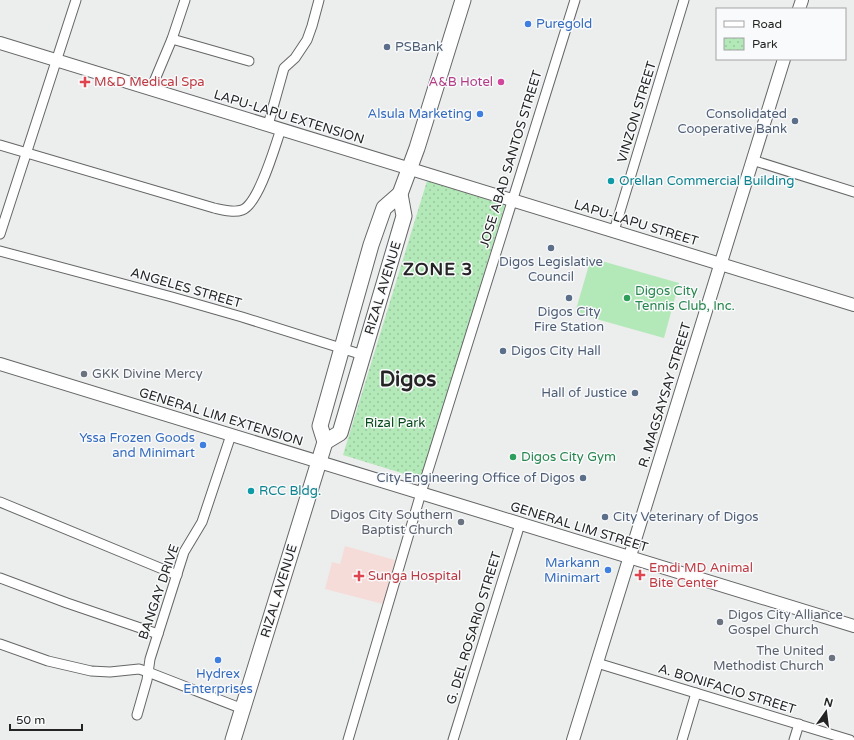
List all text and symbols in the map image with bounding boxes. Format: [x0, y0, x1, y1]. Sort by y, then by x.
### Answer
legend [716, 8, 846, 60]
place label: Puregold [536, 16, 592, 32]
text: Road [752, 17, 782, 31]
marker: Puregold [523, 19, 533, 29]
text: Park [752, 37, 778, 51]
place label: PSBank [395, 39, 443, 55]
marker: PSBank [382, 42, 392, 52]
street label: VINZON STREET [614, 59, 660, 165]
street label: JOSE ABAD SANTOS STREET [476, 68, 546, 250]
place label: M&D Medical Spa [94, 74, 205, 90]
place label: A&B Hotel [428, 74, 493, 90]
marker: M&D Medical Spa [79, 76, 91, 88]
marker: A&B Hotel [496, 77, 506, 87]
street label: LAPU-LAPU EXTENSION [212, 86, 366, 148]
place label: Alsula Marketing [368, 106, 472, 122]
place label: Consolidated Cooperative Bank [678, 106, 787, 137]
marker: Alsula Marketing [475, 109, 485, 119]
marker: Consolidated Cooperative Bank [790, 116, 800, 126]
place label: Orellan Commercial Building [619, 173, 794, 189]
marker: Orellan Commercial Building [606, 176, 616, 186]
street label: LAPU-LAPU STREET [572, 197, 700, 250]
street label: RIZAL AVENUE [361, 239, 405, 337]
marker: Digos Legislative Council [546, 243, 556, 253]
place label: Digos Legislative Council [499, 254, 603, 285]
district label: ZONE 3 [403, 259, 473, 280]
street label: ANGELES STREET [129, 265, 243, 312]
place label: Digos City Tennis Club, Inc. [635, 283, 735, 314]
marker: Digos City Fire Station [564, 293, 574, 303]
marker: Digos City Tennis Club, Inc. [622, 293, 632, 303]
place label: Digos City Fire Station [534, 304, 604, 335]
street label: R. MAGSAYSAY STREET [635, 320, 695, 469]
place label: Digos City Hall [511, 343, 601, 359]
marker: Digos City Hall [498, 346, 508, 356]
place label: GKK Divine Mercy [92, 366, 203, 382]
district label: Digos [380, 367, 436, 392]
marker: GKK Divine Mercy [79, 369, 89, 379]
street label: GENERAL LIM EXTENSION [137, 384, 305, 450]
place label: Hall of Justice [541, 385, 627, 401]
marker: Hall of Justice [630, 388, 640, 398]
park label: Rizal Park [365, 415, 425, 431]
place label: Yssa Frozen Goods and Minimart [79, 430, 195, 461]
marker: Yssa Frozen Goods and Minimart [198, 440, 208, 450]
place label: Digos City Gym [521, 449, 616, 465]
marker: Digos City Gym [508, 452, 518, 462]
place label: City Engineering Office of Digos [377, 470, 575, 486]
marker: City Engineering Office of Digos [578, 473, 588, 483]
place label: RCC Bldg. [259, 483, 321, 499]
marker: RCC Bldg. [246, 486, 256, 496]
street label: GENERAL LIM STREET [508, 498, 650, 556]
place label: Digos City Southern Baptist Church [330, 507, 453, 538]
place label: City Veterinary of Digos [613, 509, 759, 525]
marker: City Veterinary of Digos [600, 512, 610, 522]
marker: Digos City Southern Baptist Church [456, 517, 466, 527]
street label: BANGAY DRIVE [135, 542, 183, 642]
street label: RIZAL AVENUE [257, 542, 301, 640]
street label: G. DEL ROSARIO STREET [443, 549, 505, 706]
place label: Markann Minimart [544, 555, 600, 586]
place label: Emdi MD Animal Bite Center [649, 560, 753, 591]
marker: Markann Minimart [603, 565, 613, 575]
place label: Sunga Hospital [368, 568, 461, 584]
marker: Emdi MD Animal Bite Center [634, 569, 646, 581]
marker: Sunga Hospital [353, 570, 365, 582]
place label: Digos City Alliance Gospel Church [728, 607, 843, 638]
marker: Digos City Alliance Gospel Church [715, 617, 725, 627]
place label: The United Methodist Church [713, 643, 824, 674]
marker: The United Methodist Church [827, 653, 837, 663]
marker: Hydrex Enterprises [213, 655, 223, 665]
street label: A. BONIFACIO STREET [656, 660, 798, 718]
place label: Hydrex Enterprises [183, 666, 253, 697]
north arrow [806, 692, 846, 732]
text: N [822, 695, 834, 710]
scale bar [10, 706, 82, 732]
text: 50 m [16, 713, 45, 727]

